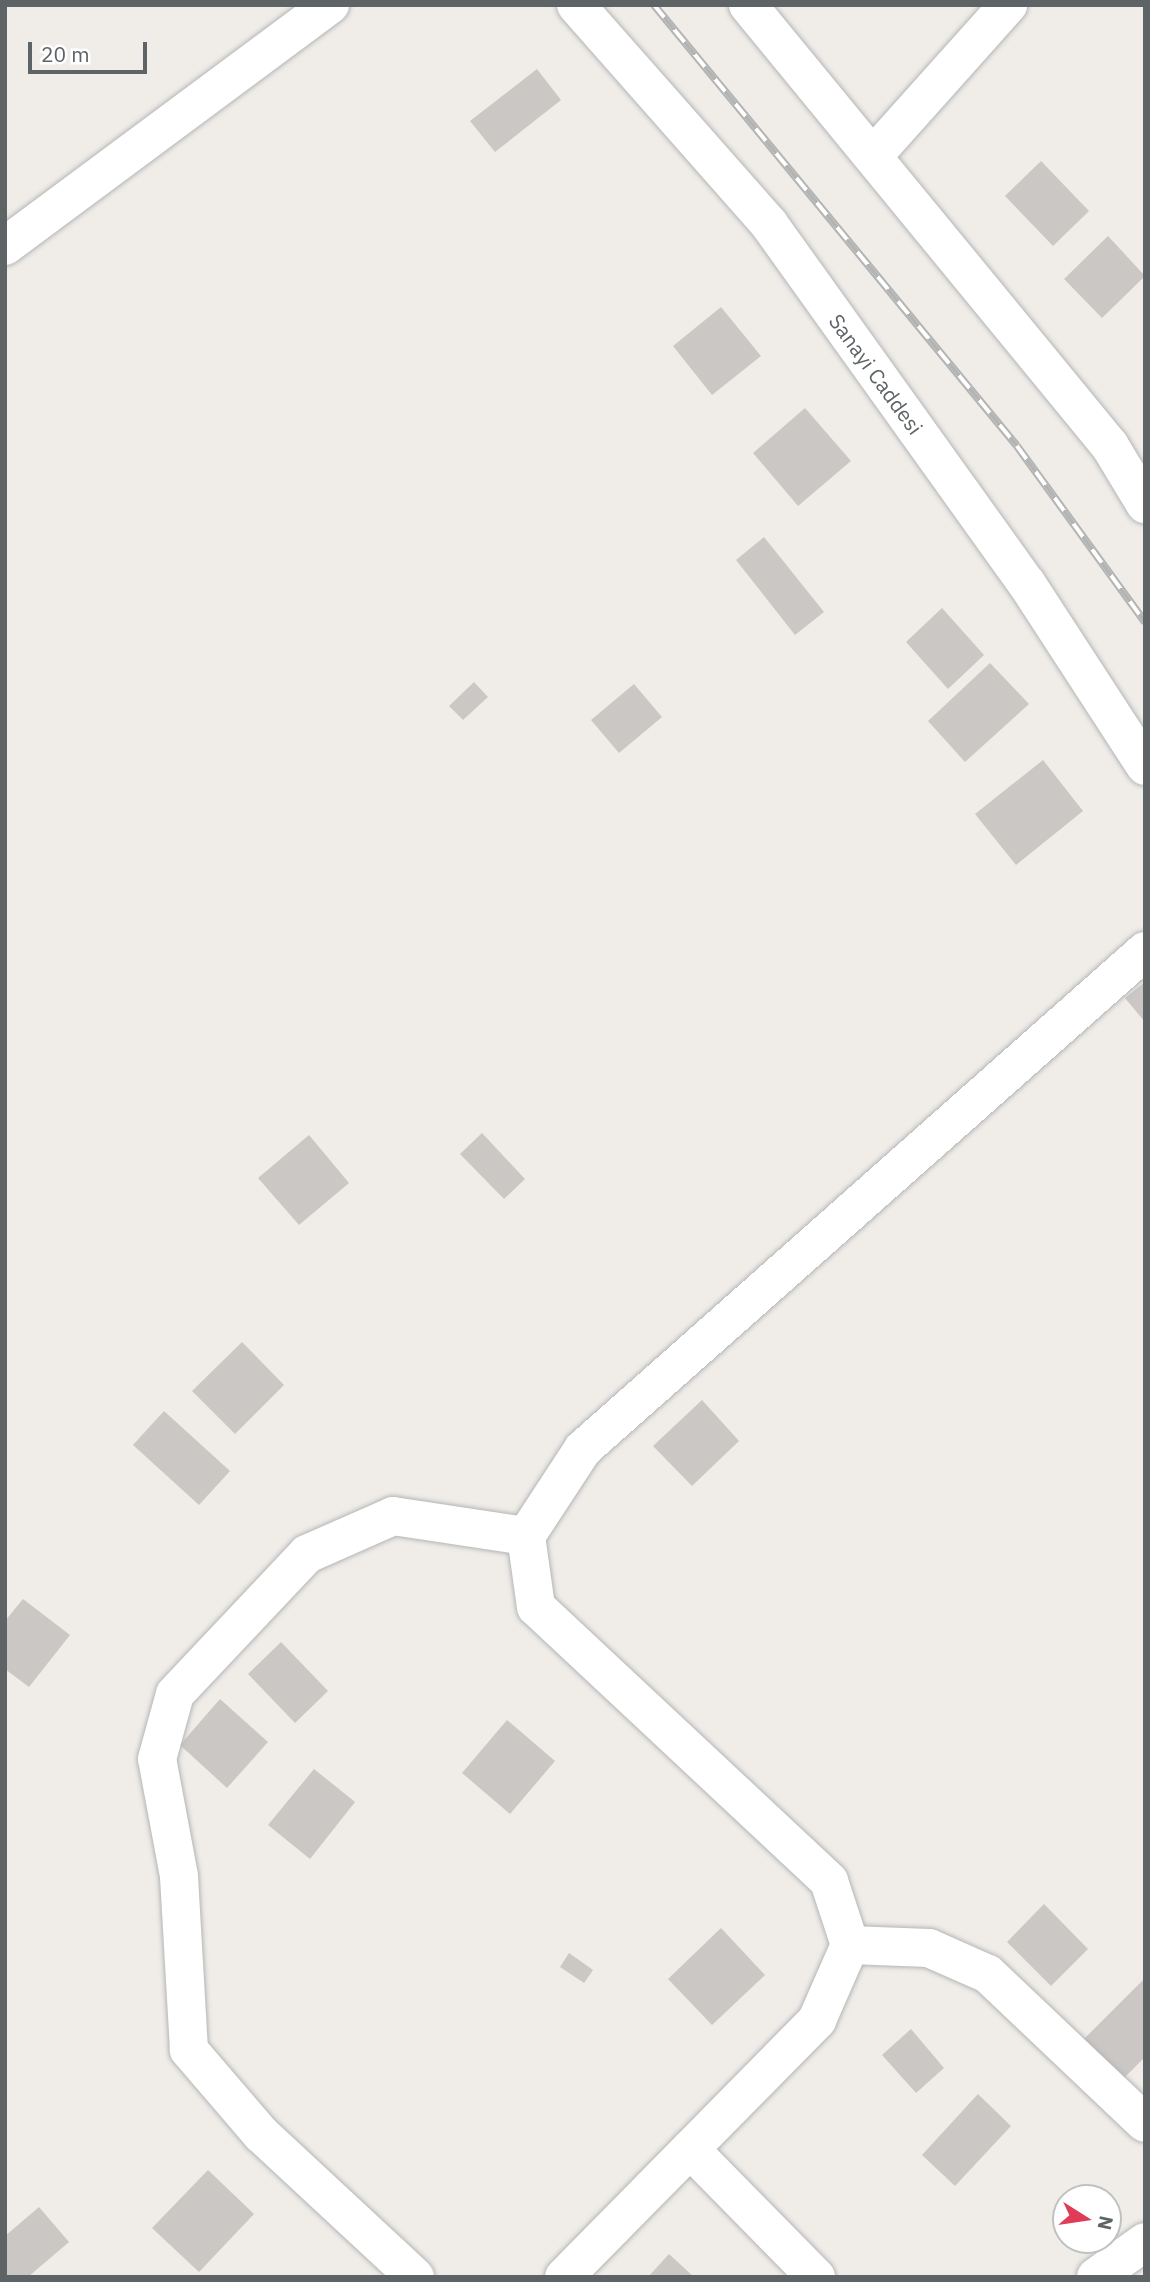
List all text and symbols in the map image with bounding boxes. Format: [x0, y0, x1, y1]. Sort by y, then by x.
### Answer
scale bar [32, 28, 150, 72]
text: 20 m [41, 40, 90, 68]
street label: Sanayi Caddesi [824, 309, 928, 439]
north arrow [1052, 2184, 1122, 2254]
text: N [1092, 2214, 1119, 2232]

